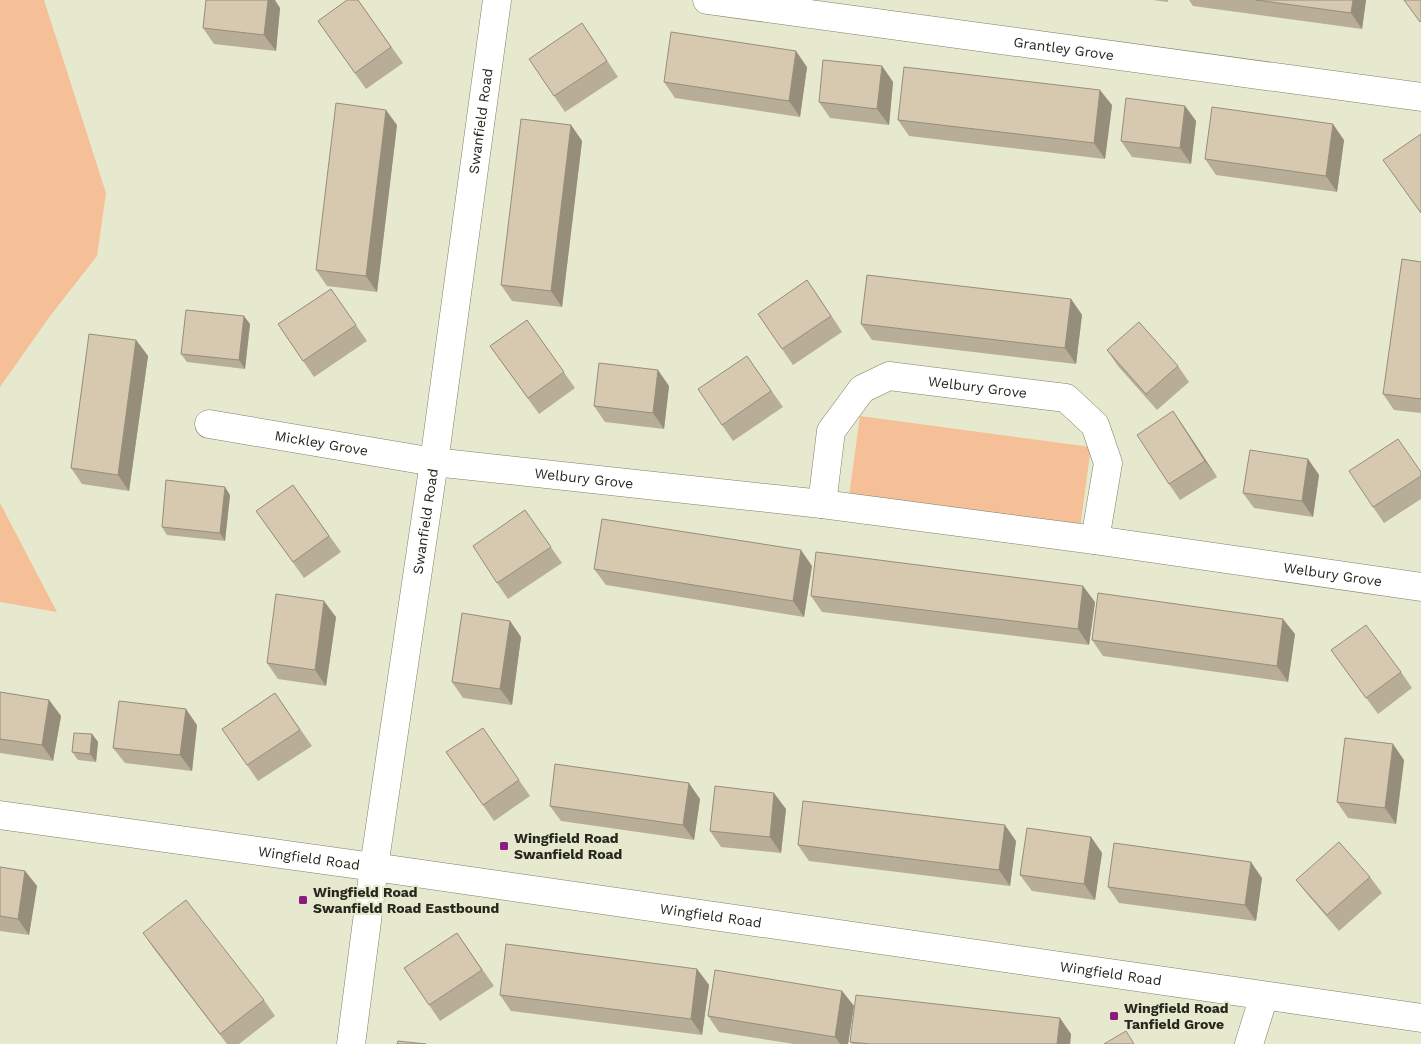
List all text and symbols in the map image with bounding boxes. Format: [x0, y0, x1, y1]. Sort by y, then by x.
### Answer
street label: Grantley Grove [1013, 34, 1115, 63]
street label: Swanfield Road [465, 67, 496, 175]
street label: Welbury Grove [927, 373, 1028, 401]
street label: Mickley Grove [273, 427, 369, 459]
street label: Welbury Grove [534, 465, 634, 492]
street label: Swanfield Road [410, 467, 441, 575]
street label: Welbury Grove [1282, 559, 1383, 589]
place label: Wingfield Road Swanfield Road [514, 830, 622, 862]
marker: Wingfield Road Swanfield Road [498, 840, 510, 852]
street label: Wingfield Road [257, 843, 361, 873]
place label: Wingfield Road Swanfield Road Eastbound [313, 884, 499, 916]
marker: Wingfield Road Swanfield Road Eastbound [297, 894, 309, 906]
street label: Wingfield Road [659, 900, 763, 931]
street label: Wingfield Road [1059, 958, 1163, 989]
place label: Wingfield Road Tanfield Grove [1124, 1000, 1229, 1032]
marker: Wingfield Road Tanfield Grove [1108, 1010, 1120, 1022]

